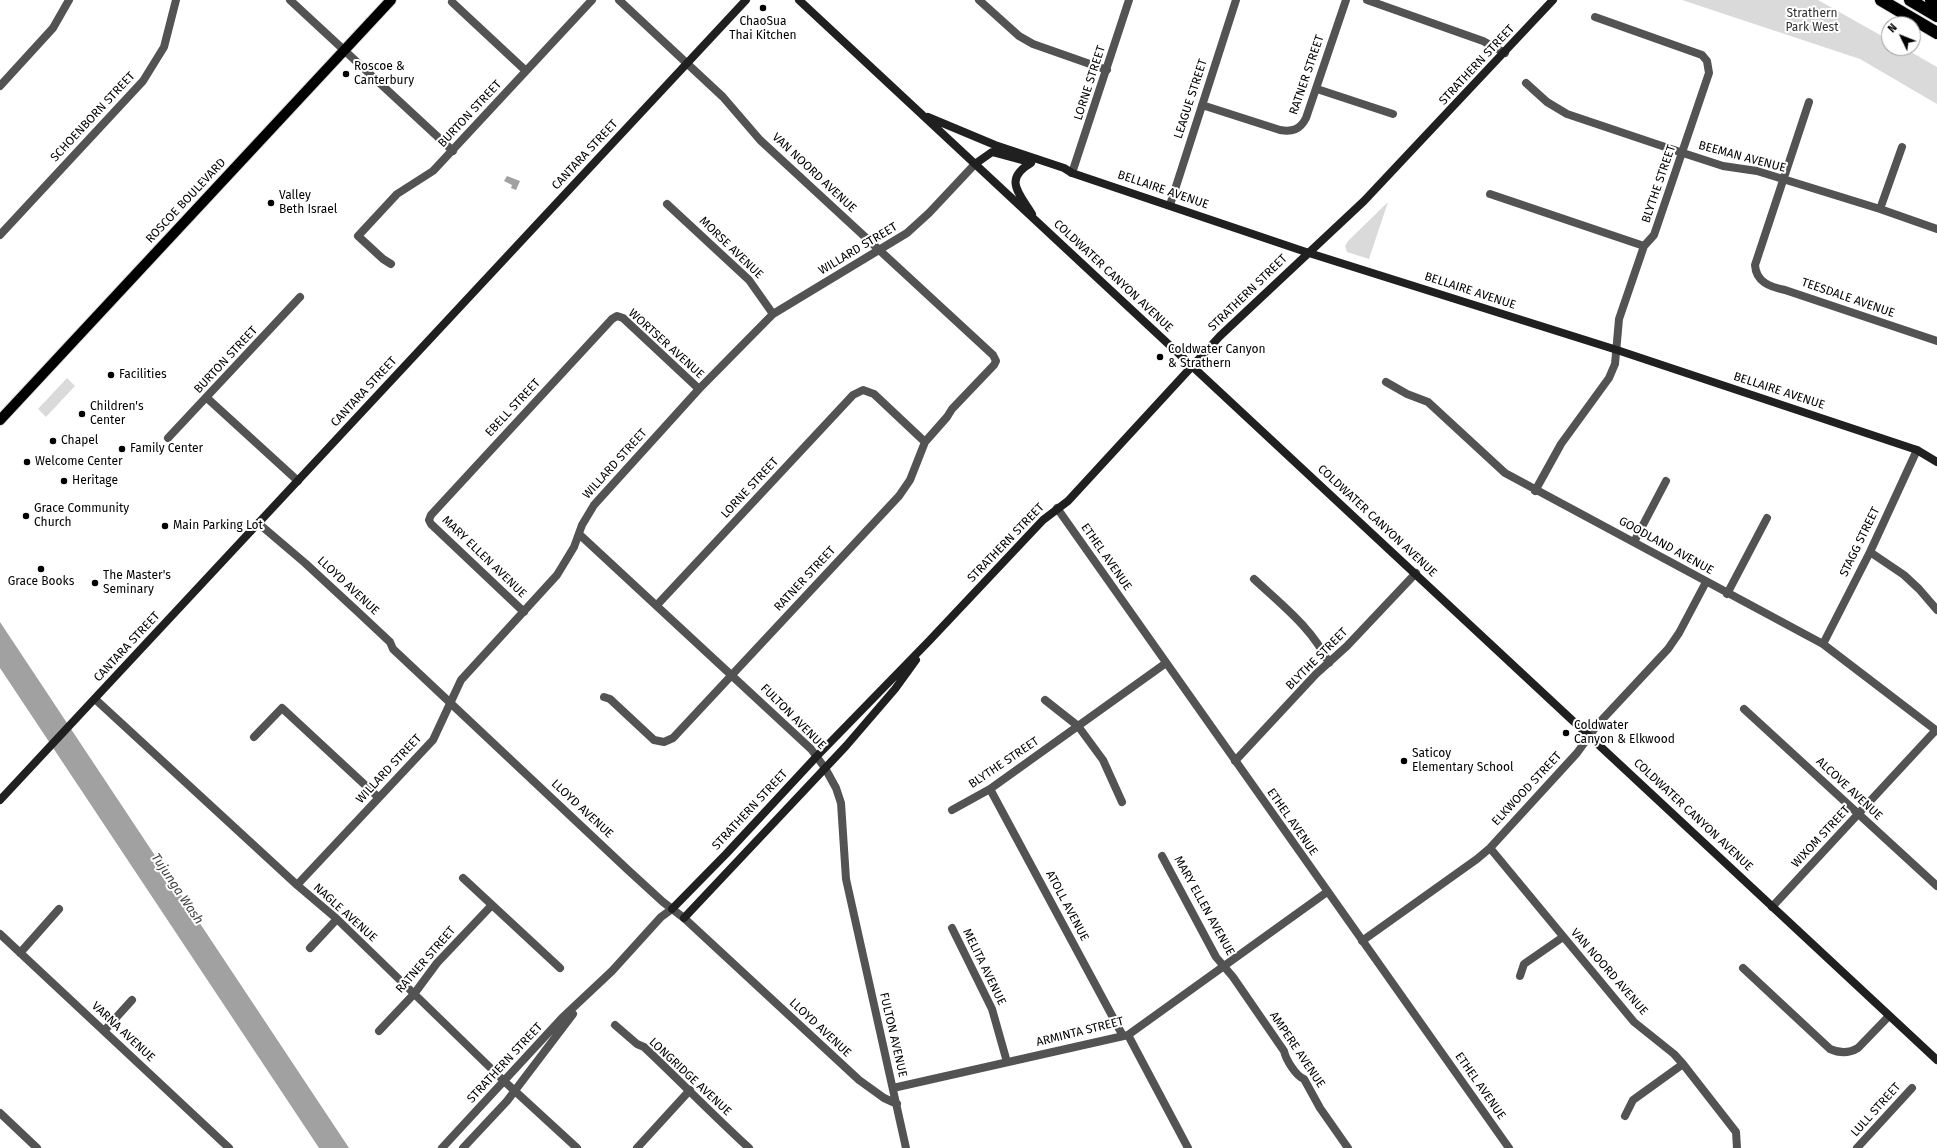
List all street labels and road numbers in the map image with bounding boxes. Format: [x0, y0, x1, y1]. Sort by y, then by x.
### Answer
street label: STRATHERN STREET [1436, 22, 1518, 108]
street label: RATNER STREET [1287, 33, 1327, 117]
street label: LORNE STREET [1071, 44, 1109, 122]
street label: LEAGUE STREET [1171, 57, 1211, 141]
street label: SCHOENBORN STREET [48, 69, 138, 165]
street label: BURTON STREET [435, 77, 505, 151]
street label: CANTARA STREET [549, 117, 621, 193]
street label: VAN NOORD AVENUE [769, 130, 859, 216]
street label: BEEMAN AVENUE [1697, 138, 1787, 176]
street label: BLYTHE STREET [1639, 143, 1679, 225]
street label: ROSCOE BOULEVARD [143, 156, 229, 246]
street label: BELLAIRE AVENUE [1116, 168, 1210, 212]
street label: MORSE AVENUE [696, 214, 766, 282]
street label: COLDWATER CANYON AVENUE [1050, 217, 1176, 335]
street label: WILLARD STREET [816, 220, 900, 278]
street label: STRATHERN STREET [1206, 252, 1290, 334]
street label: BELLAIRE AVENUE [1422, 269, 1518, 313]
street label: TEESDALE AVENUE [1799, 275, 1897, 321]
street label: WORTSER AVENUE [625, 306, 707, 382]
street label: BURTON STREET [191, 323, 261, 397]
street label: CANTARA STREET [328, 354, 400, 430]
street label: BELLAIRE AVENUE [1731, 369, 1827, 413]
street label: EBELL STREET [482, 376, 544, 440]
street label: WILLARD STREET [580, 426, 650, 502]
street label: LORNE STREET [718, 455, 782, 521]
street label: COLDWATER CANYON AVENUE [1314, 462, 1440, 580]
street label: STRATHERN STREET [965, 501, 1047, 585]
street label: STAGG STREET [1837, 505, 1883, 579]
street label: MARY ELLEN AVENUE [439, 513, 529, 601]
street label: GOODLAND AVENUE [1616, 514, 1716, 578]
street label: ETHEL AVENUE [1078, 521, 1134, 593]
street label: RATNER STREET [771, 544, 839, 614]
street label: LLOYD AVENUE [314, 554, 382, 618]
street label: CANTARA STREET [91, 609, 163, 685]
street label: BLYTHE STREET [1283, 625, 1351, 693]
street label: FULTON AVENUE [757, 681, 829, 753]
street label: WILLARD STREET [353, 731, 425, 807]
street label: BLYTHE STREET [966, 734, 1042, 792]
street label: ELKWOOD STREET [1489, 749, 1565, 829]
street label: ALCOVE AVENUE [1813, 755, 1885, 823]
street label: COLDWATER CANYON AVENUE [1630, 756, 1756, 874]
street label: STRATHERN STREET [709, 767, 791, 853]
street label: LLOYD AVENUE [548, 777, 616, 841]
street label: ETHEL AVENUE [1264, 786, 1320, 858]
street label: WIXOM STREET [1789, 803, 1853, 871]
street label: MARY ELLEN AVENUE [1171, 854, 1237, 958]
street label: ATOLL AVENUE [1042, 868, 1092, 944]
street label: NAGLE AVENUE [310, 881, 380, 945]
street label: RATNER STREET [393, 924, 459, 996]
street label: MELITA AVENUE [959, 926, 1009, 1008]
street label: VAN NOORD AVENUE [1567, 926, 1651, 1018]
street label: FULTON AVENUE [876, 991, 910, 1079]
street label: LLOYD AVENUE [786, 996, 854, 1060]
street label: VARNA AVENUE [88, 999, 158, 1065]
street label: AMPERE AVENUE [1266, 1009, 1328, 1091]
street label: ARMINTA STREET [1035, 1014, 1125, 1050]
street label: STRATHERN STREET [464, 1020, 546, 1106]
street label: LONGRIDGE AVENUE [646, 1035, 734, 1119]
street label: ETHEL AVENUE [1452, 1050, 1508, 1122]
street label: LULL STREET [1848, 1080, 1904, 1140]

